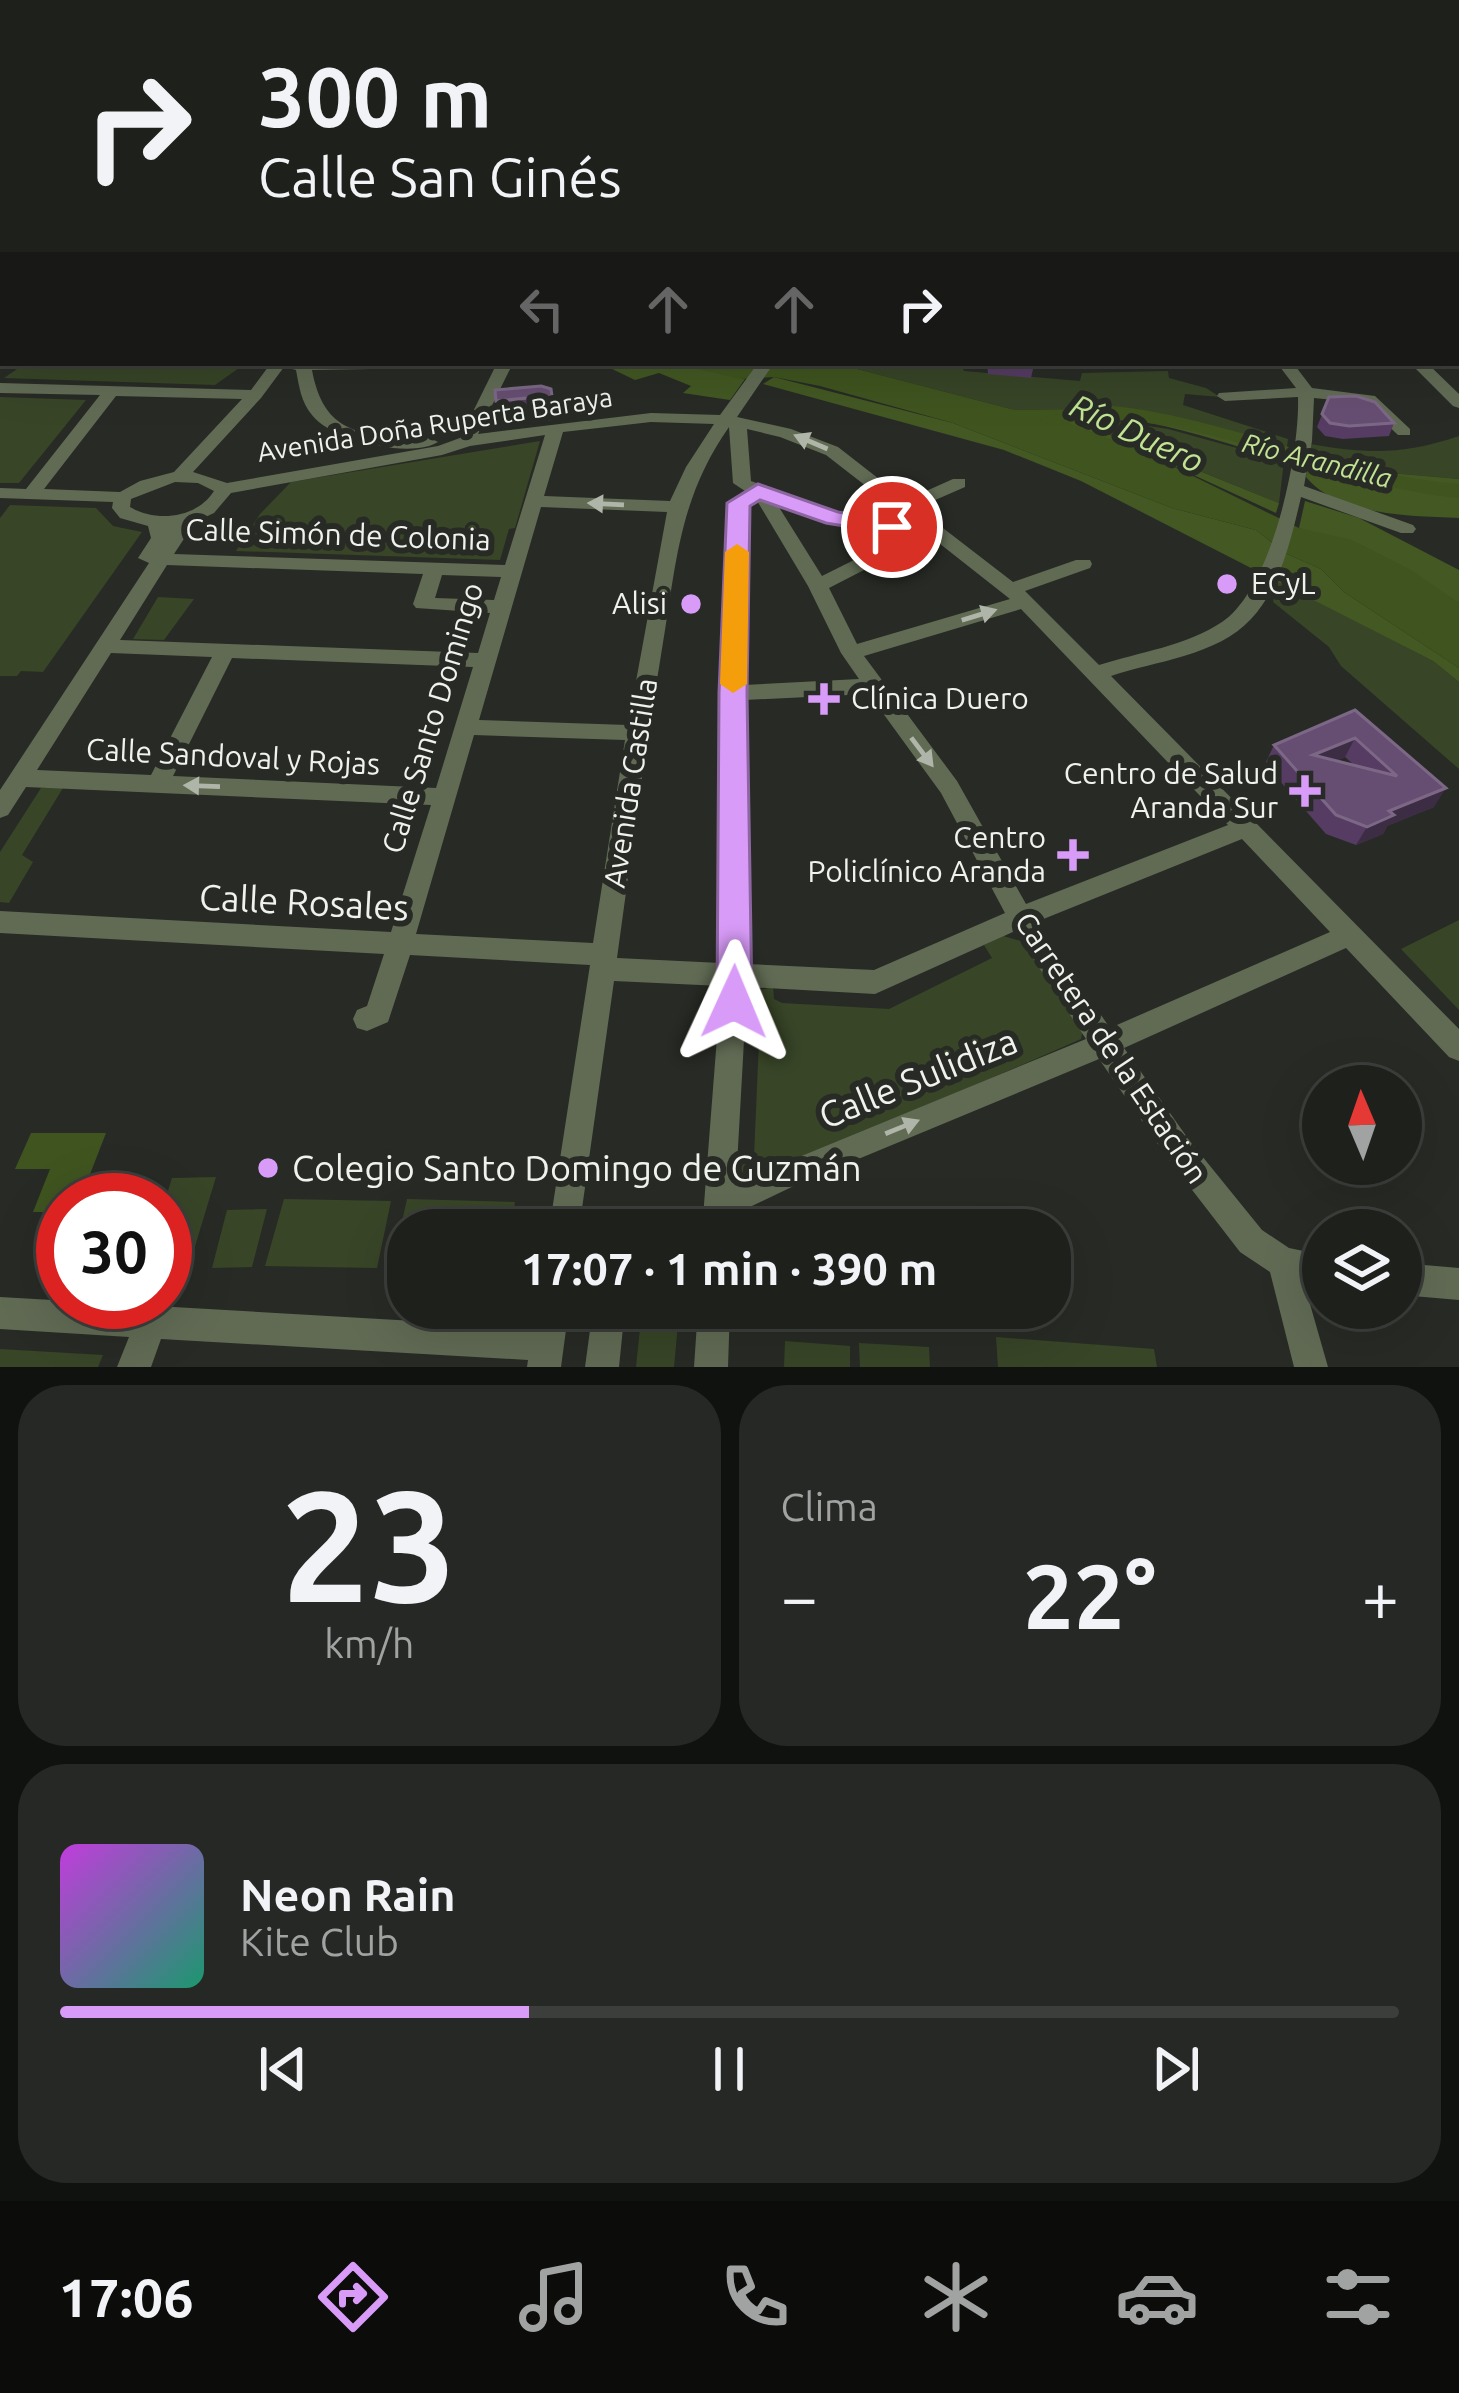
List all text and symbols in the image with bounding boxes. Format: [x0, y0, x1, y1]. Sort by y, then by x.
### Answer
icon: right [60, 48, 216, 204]
text: 300 m [258, 49, 492, 143]
text: Calle San Ginés [258, 147, 622, 207]
icon: left [509, 276, 575, 342]
icon: ahead [635, 276, 701, 342]
icon: ahead [761, 276, 827, 342]
icon: right [887, 276, 953, 342]
street label: Avenida Doña Ruperta Baraya [255, 381, 615, 467]
water label: Río Duero [1065, 386, 1209, 479]
water label: Río Arandilla [1240, 427, 1395, 493]
one-way arrow [793, 432, 829, 451]
pin [841, 476, 943, 578]
one-way arrow [586, 494, 624, 513]
icon: arrive [859, 494, 925, 560]
street label: Calle Simón de Colonia [185, 512, 491, 556]
place label: ECyL [1251, 566, 1316, 600]
marker: ECyL [1214, 571, 1240, 597]
street label: Calle Santo Domingo [375, 578, 489, 857]
place label: Alisi [612, 586, 667, 620]
marker: Alisi [678, 591, 704, 617]
one-way arrow [961, 605, 997, 623]
street label: Avenida Castilla [597, 676, 663, 890]
place label: Clínica Duero [851, 681, 1029, 715]
marker: Clínica Duero [808, 683, 840, 715]
street label: Calle Sandoval y Rojas [85, 731, 381, 781]
one-way arrow [910, 736, 934, 767]
place label: Centro de Salud Aranda Sur [1064, 756, 1279, 824]
marker: Centro de Salud Aranda Sur [1289, 775, 1321, 807]
one-way arrow [182, 777, 220, 796]
place label: Centro Policlínico Aranda [808, 820, 1046, 888]
marker: Centro Policlínico Aranda [1057, 839, 1089, 871]
street label: Calle Rosales [198, 876, 410, 927]
street label: Carretera de la Estación [1009, 906, 1215, 1189]
position arrow [671, 939, 797, 1065]
street label: Calle Sulidiza [813, 1019, 1023, 1136]
north arrow [1302, 1065, 1422, 1185]
map controls [1302, 1065, 1422, 1329]
one-way arrow [884, 1117, 920, 1136]
place label: Colegio Santo Domingo de Guzmán [292, 1147, 862, 1188]
marker: Colegio Santo Domingo de Guzmán [255, 1155, 281, 1181]
speed limit sign: 30 [36, 1173, 192, 1329]
button: layers [1302, 1209, 1422, 1329]
text: 17:07 · 1 min · 390 m [521, 1243, 937, 1294]
text: 23 [281, 1457, 457, 1631]
text: Clima [781, 1485, 878, 1528]
text: 22° [1023, 1545, 1156, 1646]
text: − [781, 1559, 818, 1633]
text: + [1362, 1559, 1399, 1633]
text: km/h [324, 1622, 414, 1665]
text: Neon Rain [240, 1869, 455, 1920]
text: Kite Club [240, 1920, 399, 1963]
icon: previous [250, 2036, 316, 2102]
icon: pause [696, 2036, 762, 2102]
icon: next [1143, 2036, 1209, 2102]
icon: directions [311, 2255, 395, 2339]
icon: music [512, 2255, 596, 2339]
icon: phone [713, 2255, 797, 2339]
icon: climate [914, 2255, 998, 2339]
icon: car [1115, 2255, 1199, 2339]
icon: filters [1316, 2255, 1400, 2339]
text: 17:06 [59, 2267, 194, 2327]

